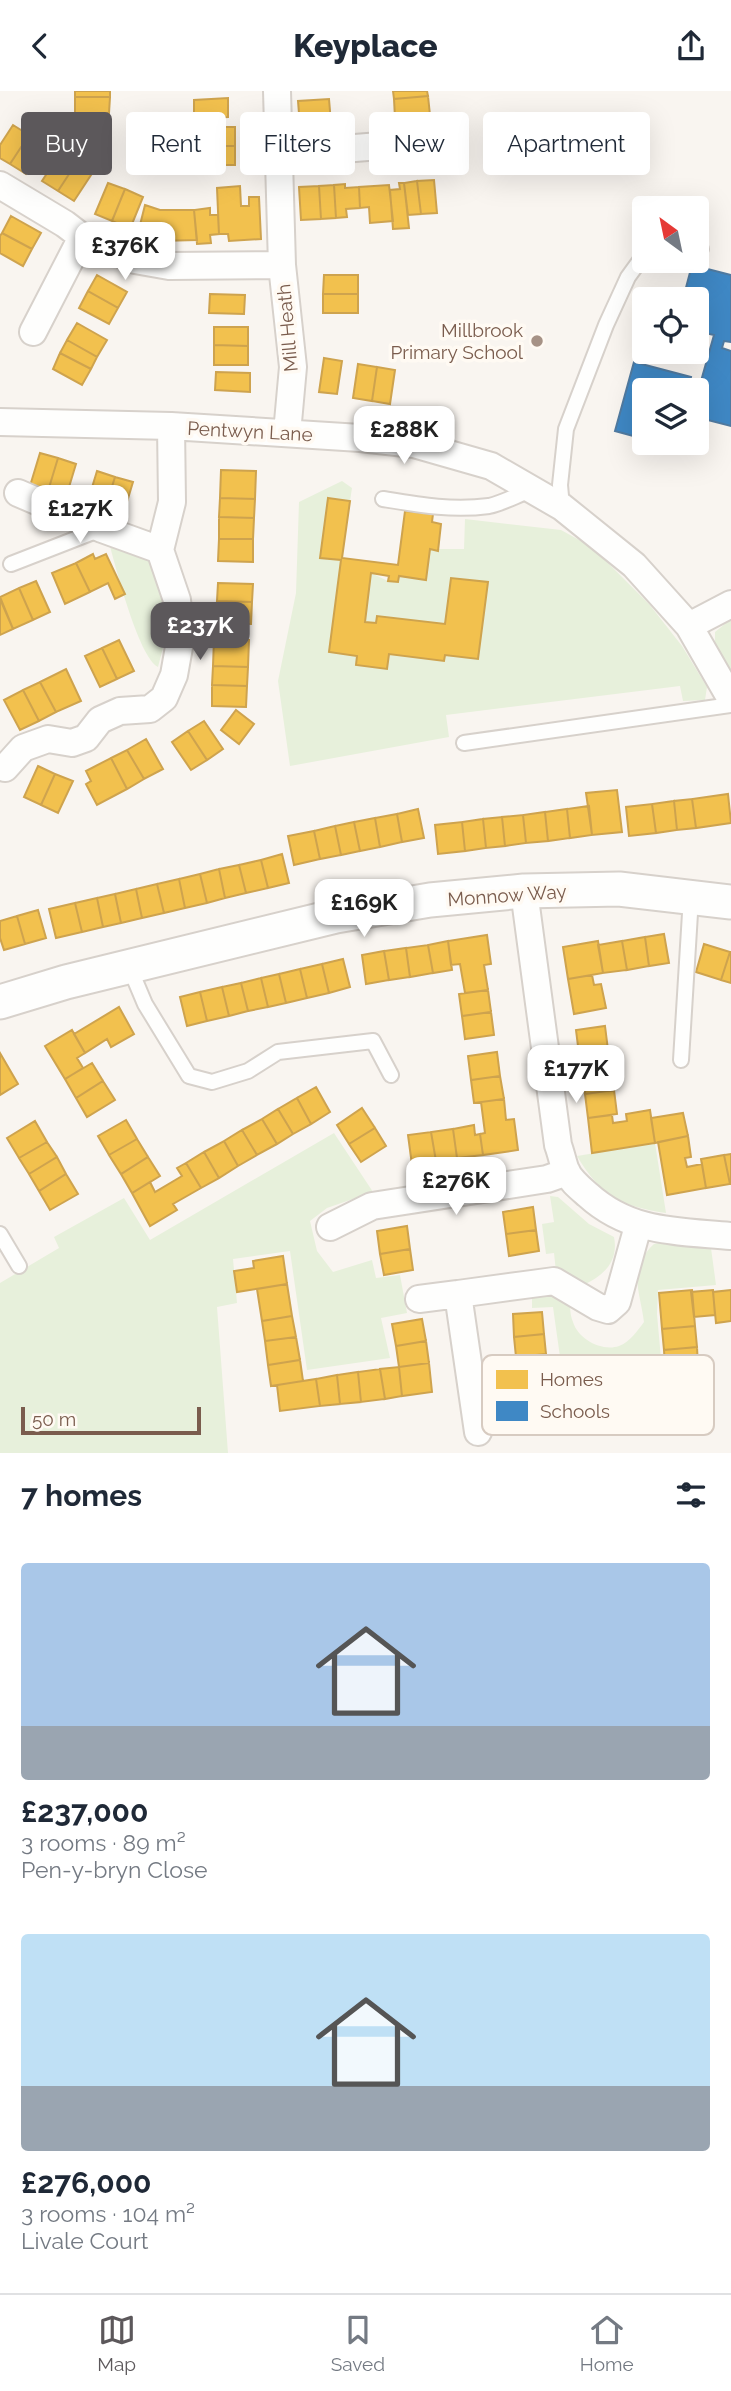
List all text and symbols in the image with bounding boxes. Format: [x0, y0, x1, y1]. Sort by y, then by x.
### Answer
icon: back [21, 27, 59, 65]
text: Keyplace [293, 27, 438, 64]
icon: share [672, 27, 710, 65]
chip: Buy [21, 112, 112, 175]
chip: Rent [126, 112, 226, 175]
chip: Filters [240, 112, 355, 175]
chip: New [369, 112, 469, 175]
chip: Apartment [483, 112, 650, 175]
north arrow [632, 196, 709, 273]
map controls [632, 196, 709, 455]
pin: £376K [76, 223, 174, 282]
text: £376K [91, 231, 159, 258]
street label: Mill Heath [272, 283, 302, 373]
button: locate [632, 287, 709, 364]
place label: Millbrook Primary School [390, 319, 524, 363]
marker: Millbrook Primary School [529, 333, 545, 349]
button: layers [632, 378, 709, 455]
pin: £288K [355, 407, 453, 466]
text: £288K [370, 415, 438, 442]
street label: Pentwyn Lane [187, 417, 313, 445]
pin: £127K [31, 485, 129, 545]
text: £127K [47, 494, 113, 521]
pin: £237K [151, 603, 249, 662]
text: £237K [167, 611, 233, 638]
pin: £169K [315, 879, 413, 939]
street label: Monnow Way [447, 880, 567, 910]
text: £169K [331, 888, 397, 915]
pin: £177K [527, 1045, 625, 1105]
text: £177K [543, 1054, 609, 1081]
pin: £276K [407, 1157, 505, 1217]
text: £276K [422, 1166, 490, 1193]
legend [482, 1355, 714, 1435]
text: Homes [540, 1368, 603, 1390]
text: Schools [540, 1400, 610, 1422]
scale bar [21, 1404, 201, 1436]
text: 50 m [32, 1408, 76, 1430]
icon: filters [672, 1476, 710, 1514]
text: 7 homes [21, 1478, 142, 1513]
icon: home [303, 1608, 429, 1734]
text: £237,000 [21, 1794, 148, 1829]
text: 3 rooms · 89 m² [21, 1829, 186, 1856]
text: Pen-y-bryn Close [21, 1856, 208, 1883]
icon: home [303, 1979, 429, 2105]
text: £276,000 [21, 2165, 152, 2200]
text: 3 rooms · 104 m² [21, 2200, 195, 2227]
text: Livale Court [21, 2227, 148, 2254]
tab: Map [97, 2311, 136, 2375]
tab: Saved [331, 2311, 385, 2375]
tab: Home [580, 2311, 634, 2375]

